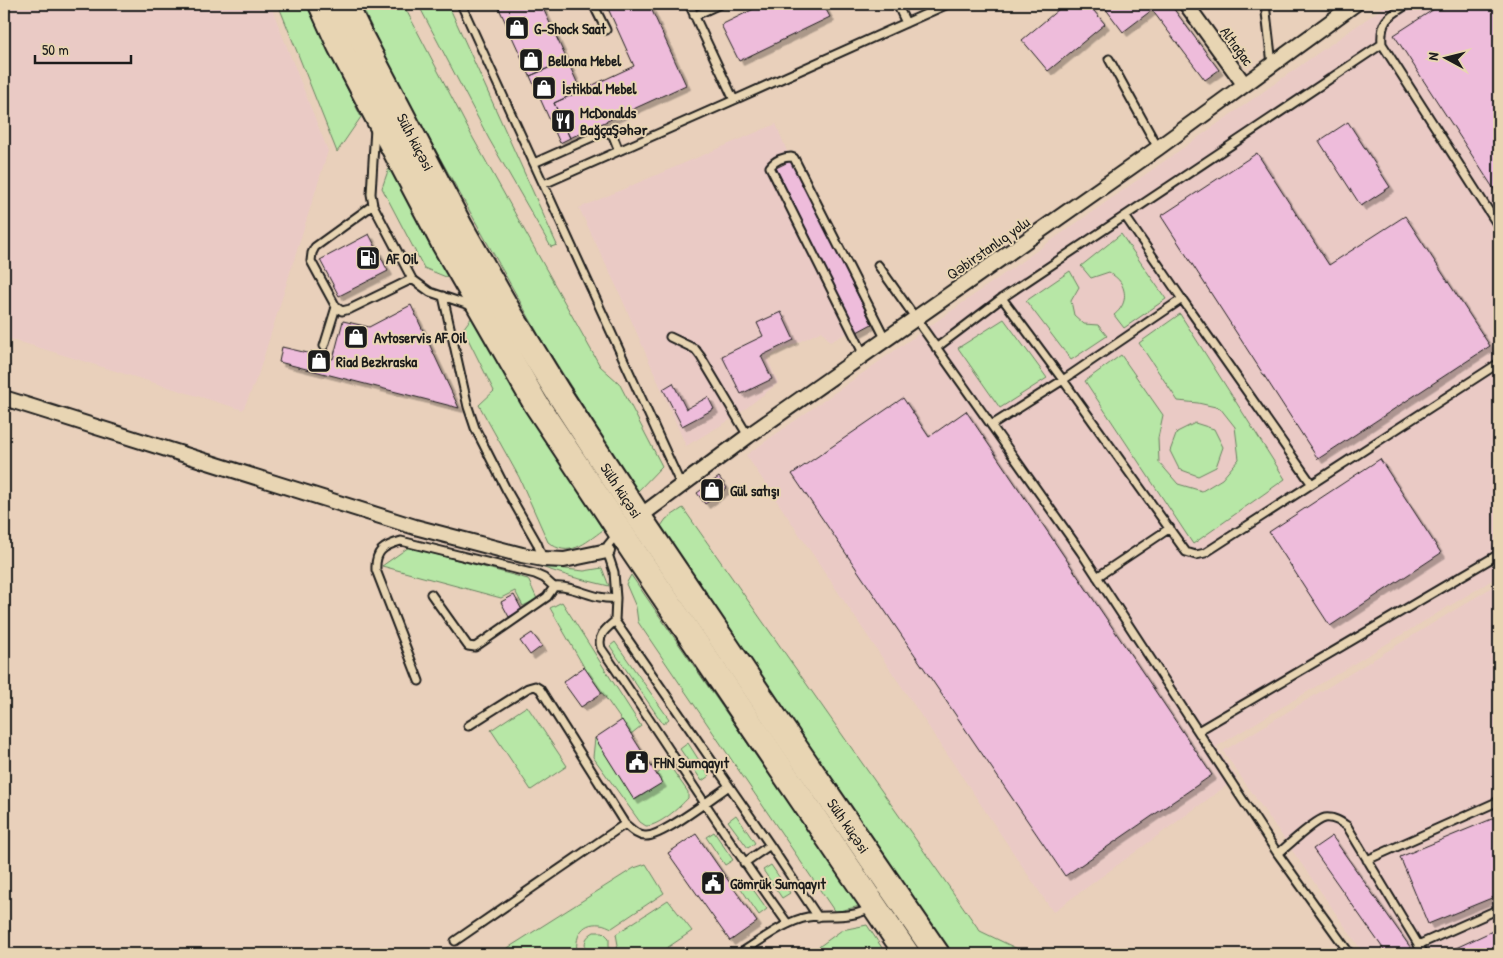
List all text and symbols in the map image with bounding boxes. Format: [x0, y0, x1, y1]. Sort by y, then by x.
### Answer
shop icon: G-Shock Saat [504, 15, 530, 41]
place label: G-Shock Saat [534, 18, 607, 39]
street label: Altıağac [1216, 22, 1259, 70]
scale bar [35, 32, 131, 64]
north arrow [1420, 32, 1470, 82]
text: 50 m [42, 39, 69, 60]
shop icon: Bellona Mebel [518, 47, 544, 73]
place label: Bellona Mebel [548, 50, 622, 71]
text: N [1423, 51, 1443, 61]
shop icon: İstikbal Mebel [531, 75, 557, 101]
place label: İstikbal Mebel [562, 78, 638, 99]
place label: McDonalds BağçaŞəhər [580, 102, 648, 141]
restaurant icon: McDonalds BağçaŞəhər [550, 108, 576, 134]
street label: Sülh küçəsi [392, 109, 440, 174]
street label: Qəbirstanlıq yolu [942, 212, 1034, 284]
fuel station icon: AF Oil [355, 245, 381, 271]
place label: AF Oil [386, 248, 419, 269]
shop icon: Avtoservis AF Oil [343, 324, 369, 350]
place label: Avtoservis AF Oil [374, 327, 468, 348]
shop icon: Riad Bezkraska [306, 348, 332, 374]
place label: Riad Bezkraska [336, 351, 417, 372]
street label: Sülh küçəsi [596, 459, 647, 522]
shop icon: Gül satışı [699, 477, 725, 503]
place label: Gül satışı [730, 480, 780, 501]
public building icon: FHN Sumqayıt [624, 749, 650, 775]
place label: FHN Sumqayıt [653, 752, 730, 774]
street label: Sülh küçəsi [823, 794, 875, 857]
public building icon: Gömrük Sumqayıt [700, 870, 726, 896]
place label: Gömrük Sumqayıt [730, 873, 827, 895]

